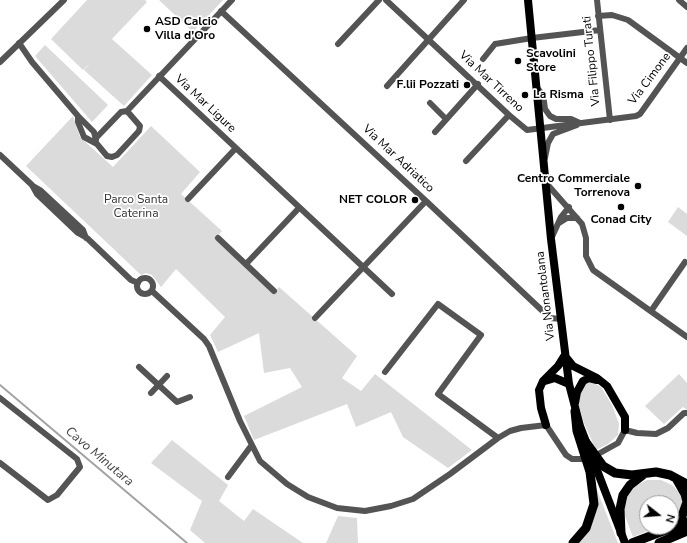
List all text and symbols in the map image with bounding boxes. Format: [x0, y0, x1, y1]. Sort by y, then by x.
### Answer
place label: ASD Calcio Villa d'Oro [155, 15, 218, 43]
street label: Via Filippo Turati [580, 15, 604, 107]
marker: ASD Calcio Villa d'Oro [142, 24, 152, 34]
place label: Scavolini Store [526, 47, 576, 75]
street label: Via Mar Tirreno [456, 48, 526, 116]
street label: Via Cimone [626, 50, 674, 108]
marker: Scavolini Store [513, 56, 523, 66]
street label: Via Mar Ligure [172, 72, 238, 136]
place label: F.lii Pozzati [397, 78, 459, 92]
marker: F.lii Pozzati [462, 80, 472, 90]
place label: La Risma [533, 88, 584, 102]
marker: La Risma [520, 90, 530, 100]
street label: Via Mar Adriatico [359, 122, 437, 196]
place label: Centro Commerciale Torrenova [517, 172, 630, 200]
marker: Centro Commerciale Torrenova [633, 181, 643, 191]
park label: Parco Santa Caterina [104, 193, 168, 221]
place label: NET COLOR [339, 193, 407, 207]
marker: NET COLOR [410, 195, 420, 205]
marker: Conad City [616, 202, 626, 212]
place label: Conad City [591, 213, 651, 227]
street label: Via Nonantolana [533, 250, 559, 342]
water label: Cavo Minutara [62, 424, 136, 490]
north arrow [639, 495, 679, 535]
text: N [662, 512, 678, 524]

